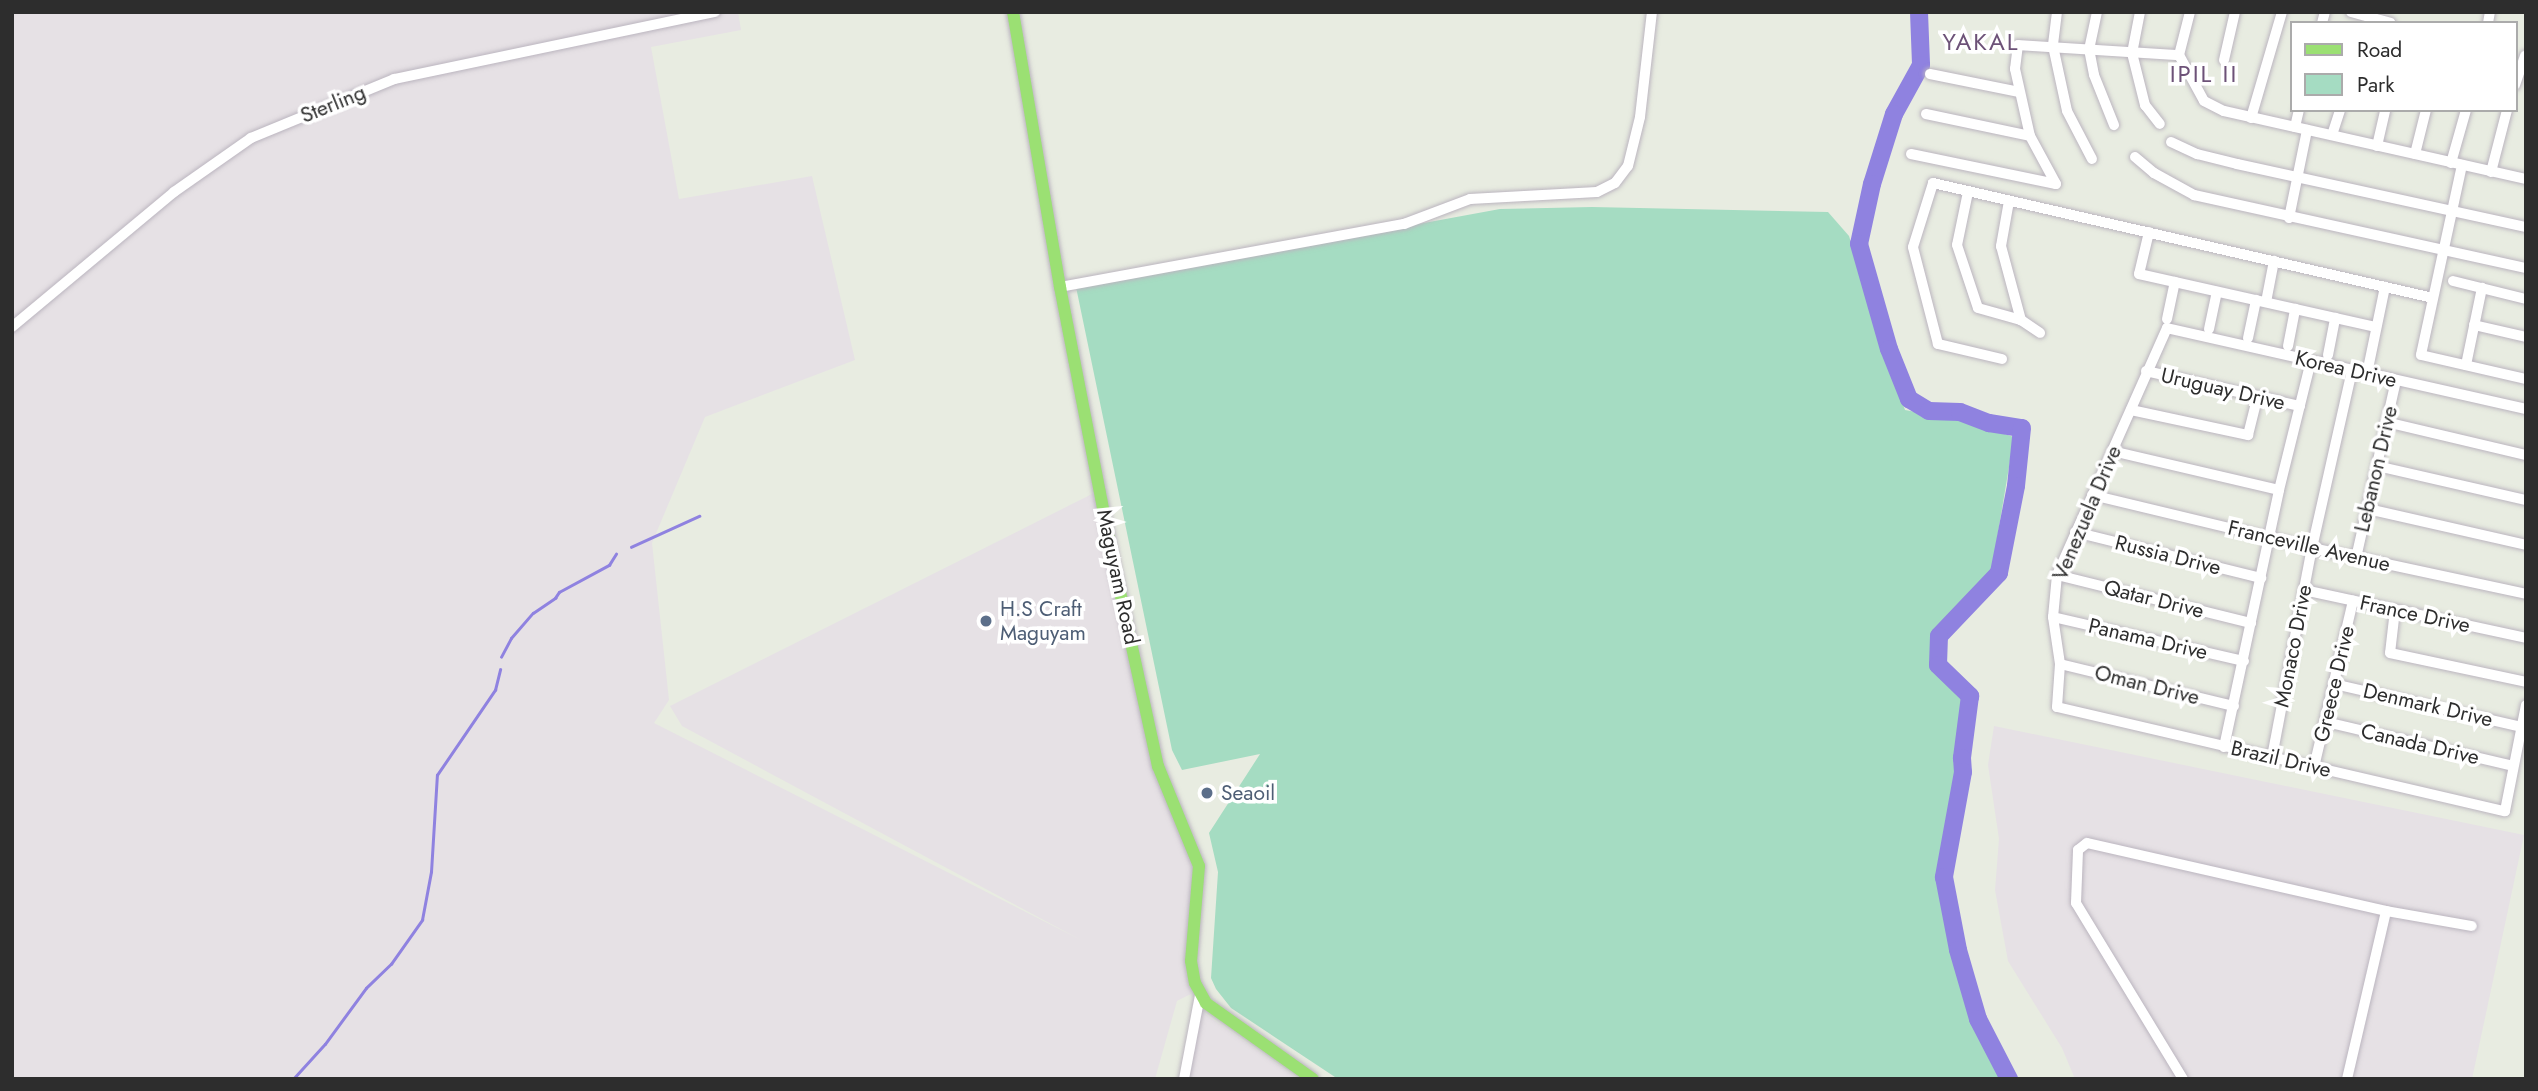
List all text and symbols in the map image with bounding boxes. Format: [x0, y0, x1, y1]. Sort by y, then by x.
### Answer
legend [2290, 21, 2517, 112]
district label: YAKAL [1943, 28, 2019, 56]
text: Road [2357, 35, 2402, 65]
district label: IPIL II [2171, 60, 2237, 88]
text: Park [2357, 70, 2394, 100]
street label: Sterling [297, 80, 369, 128]
street label: Korea Drive [2293, 345, 2399, 393]
street label: Uruguay Drive [2158, 362, 2288, 416]
street label: Lebanon Drive [2349, 403, 2403, 535]
street label: Venezuela Drive [2047, 442, 2127, 584]
street label: Maguyam Road [1091, 507, 1145, 647]
street label: Franceville Avenue [2225, 515, 2393, 577]
street label: Russia Drive [2112, 530, 2224, 580]
street label: Qatar Drive [2101, 574, 2207, 624]
street label: Monaco Drive [2269, 583, 2317, 709]
street label: France Drive [2357, 590, 2473, 638]
place label: H.S Craft Maguyam [1000, 596, 1086, 646]
marker: H.S Craft Maguyam [978, 613, 994, 629]
street label: Panama Drive [2086, 613, 2210, 665]
street label: Greece Drive [2308, 623, 2360, 745]
street label: Oman Drive [2092, 660, 2202, 710]
street label: Denmark Drive [2361, 678, 2495, 732]
street label: Canada Drive [2358, 718, 2482, 770]
street label: Brazil Drive [2228, 735, 2334, 783]
place label: Seaoil [1221, 780, 1275, 806]
marker: Seaoil [1199, 785, 1215, 801]

